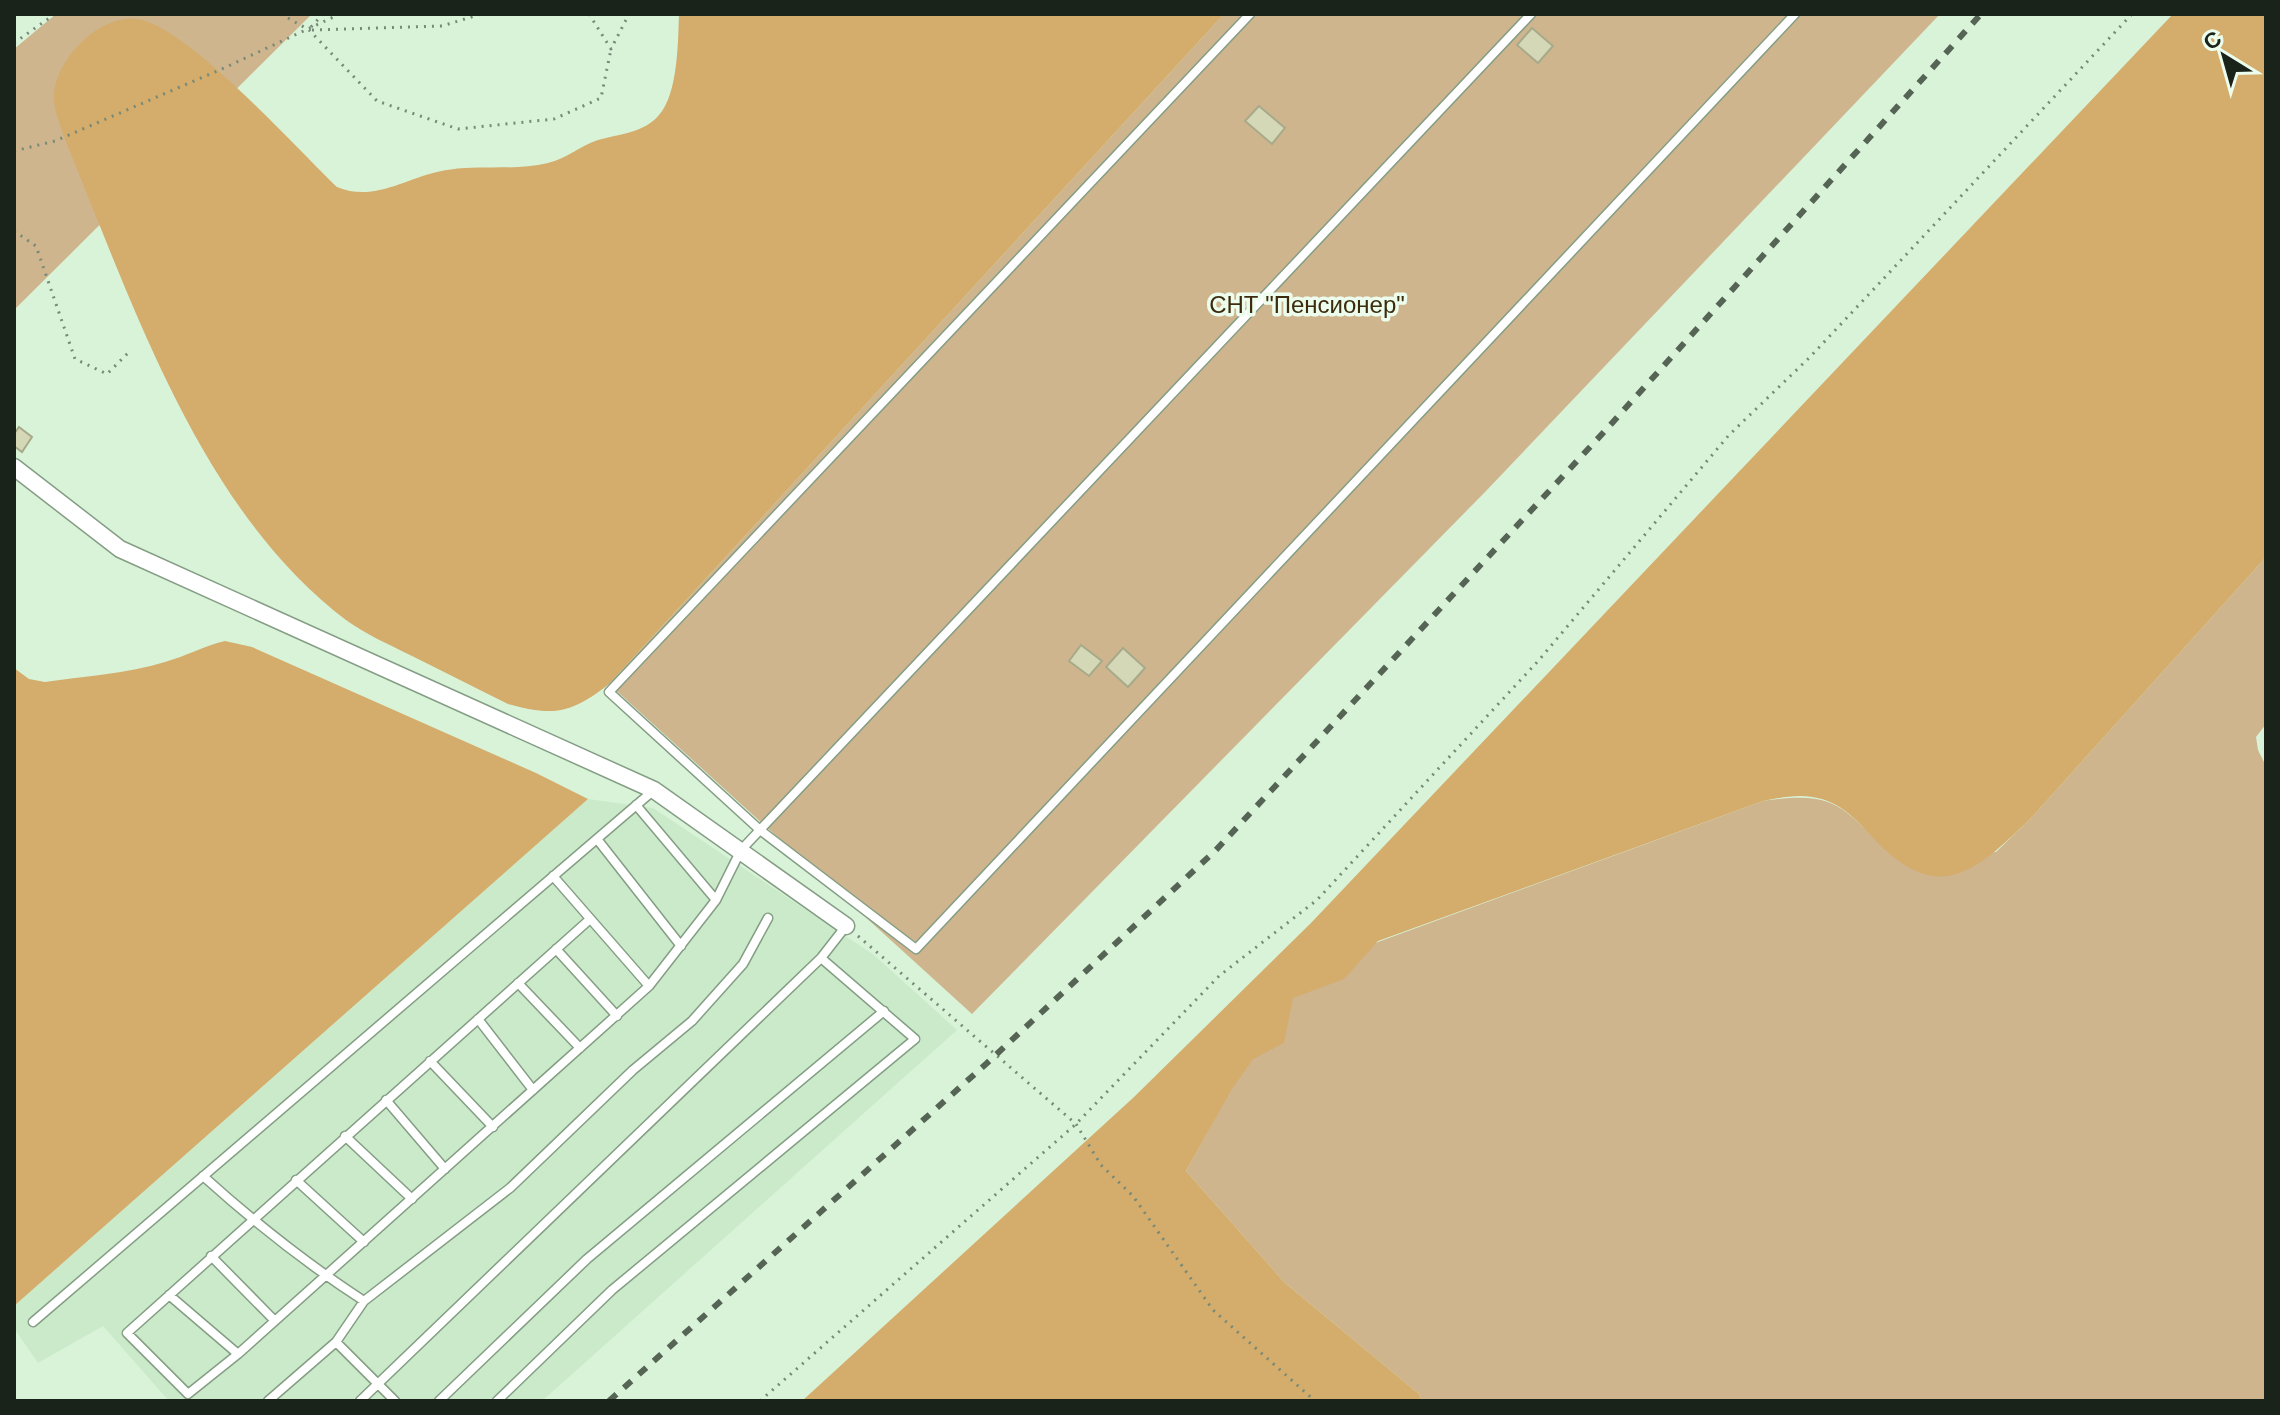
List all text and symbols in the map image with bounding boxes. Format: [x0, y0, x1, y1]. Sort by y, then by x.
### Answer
north arrow [2184, 16, 2264, 96]
text: С [2198, 26, 2226, 55]
park label: СНТ "Пенсионер" [1209, 291, 1405, 318]

